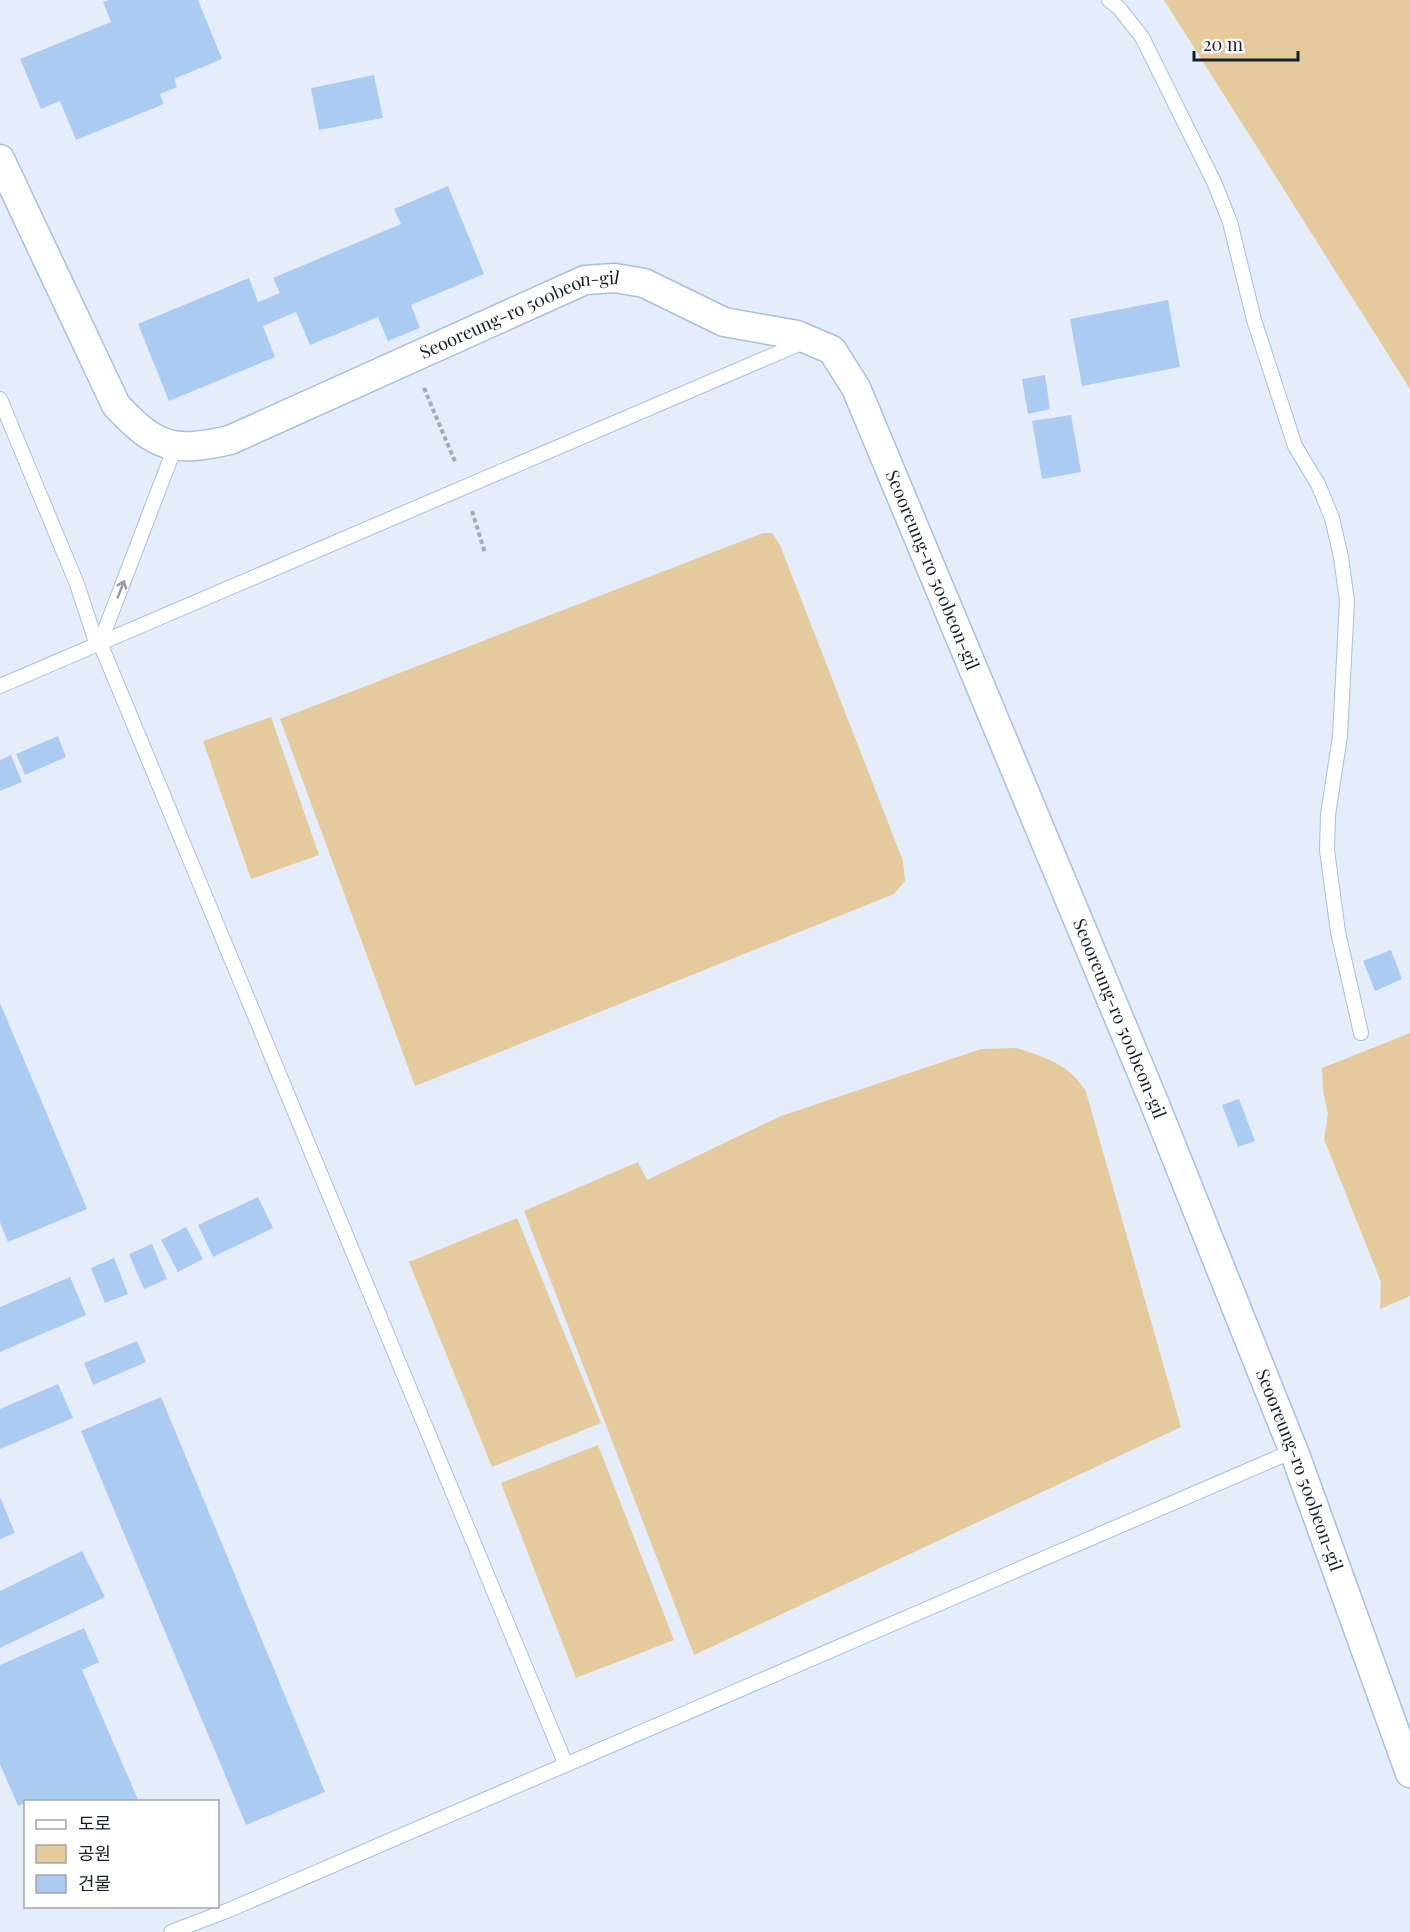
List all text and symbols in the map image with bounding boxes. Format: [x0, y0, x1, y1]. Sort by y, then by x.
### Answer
scale bar [1194, 24, 1298, 62]
text: 20 m [1203, 32, 1243, 56]
street label: Seooreung-ro 500beon-gil [416, 265, 621, 364]
street label: Seooreung-ro 500beon-gil [881, 466, 985, 673]
one-way arrow [116, 580, 127, 598]
street label: Seooreung-ro 500beon-gil [1068, 915, 1172, 1122]
street label: Seooreung-ro 500beon-gil [1251, 1365, 1349, 1574]
legend [24, 1800, 219, 1908]
text: 도로 [78, 1811, 111, 1835]
text: 공원 [78, 1841, 111, 1865]
text: 건물 [78, 1871, 111, 1895]

